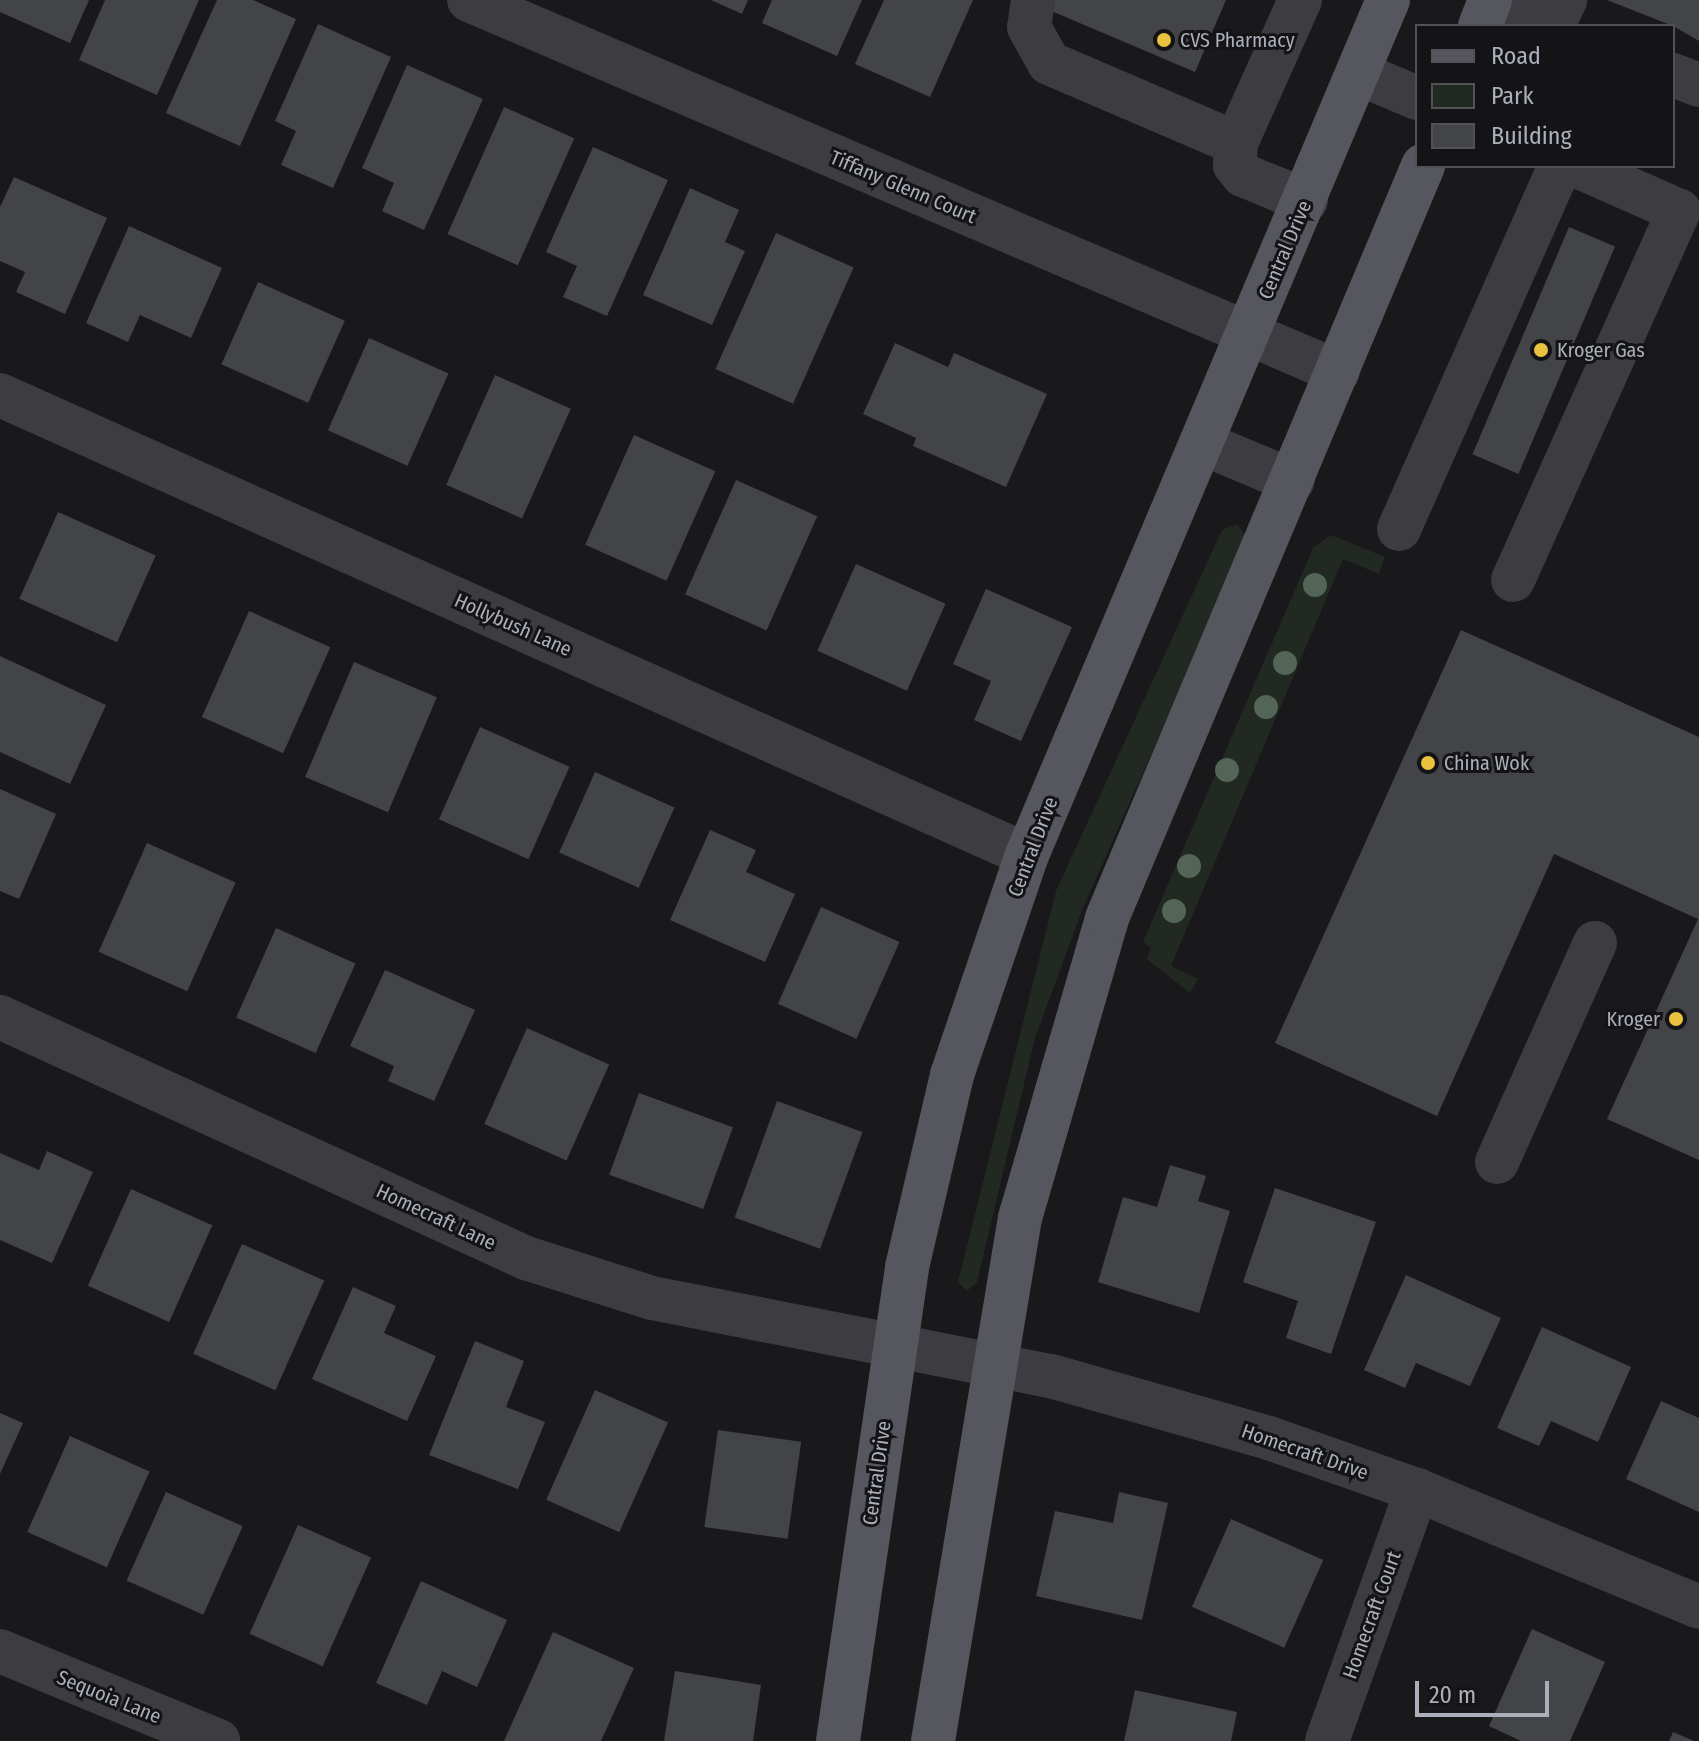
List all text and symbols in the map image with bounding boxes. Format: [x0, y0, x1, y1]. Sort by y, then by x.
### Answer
legend [1415, 24, 1675, 168]
place label: CVS Pharmacy [1180, 28, 1295, 52]
marker: CVS Pharmacy [1155, 31, 1173, 49]
text: Road [1491, 42, 1541, 70]
text: Park [1491, 82, 1534, 110]
text: Building [1491, 122, 1572, 150]
street label: Tiffany Glenn Court [826, 145, 980, 229]
street label: Central Drive [1253, 197, 1317, 303]
place label: Kroger Gas [1557, 338, 1645, 362]
marker: Kroger Gas [1532, 341, 1550, 359]
street label: Hollybush Lane [451, 588, 575, 662]
place label: China Wok [1444, 751, 1529, 775]
marker: China Wok [1419, 754, 1437, 772]
street label: Central Drive [1003, 794, 1063, 900]
place label: Kroger [1607, 1007, 1660, 1031]
marker: Kroger [1667, 1010, 1685, 1028]
street label: Homecraft Lane [373, 1179, 499, 1255]
street label: Central Drive [858, 1419, 896, 1527]
street label: Homecraft Drive [1239, 1419, 1371, 1485]
street label: Homecraft Court [1338, 1548, 1406, 1682]
street label: Sequoia Lane [54, 1665, 164, 1729]
scale bar [1419, 1665, 1553, 1715]
text: 20 m [1429, 1681, 1476, 1709]

